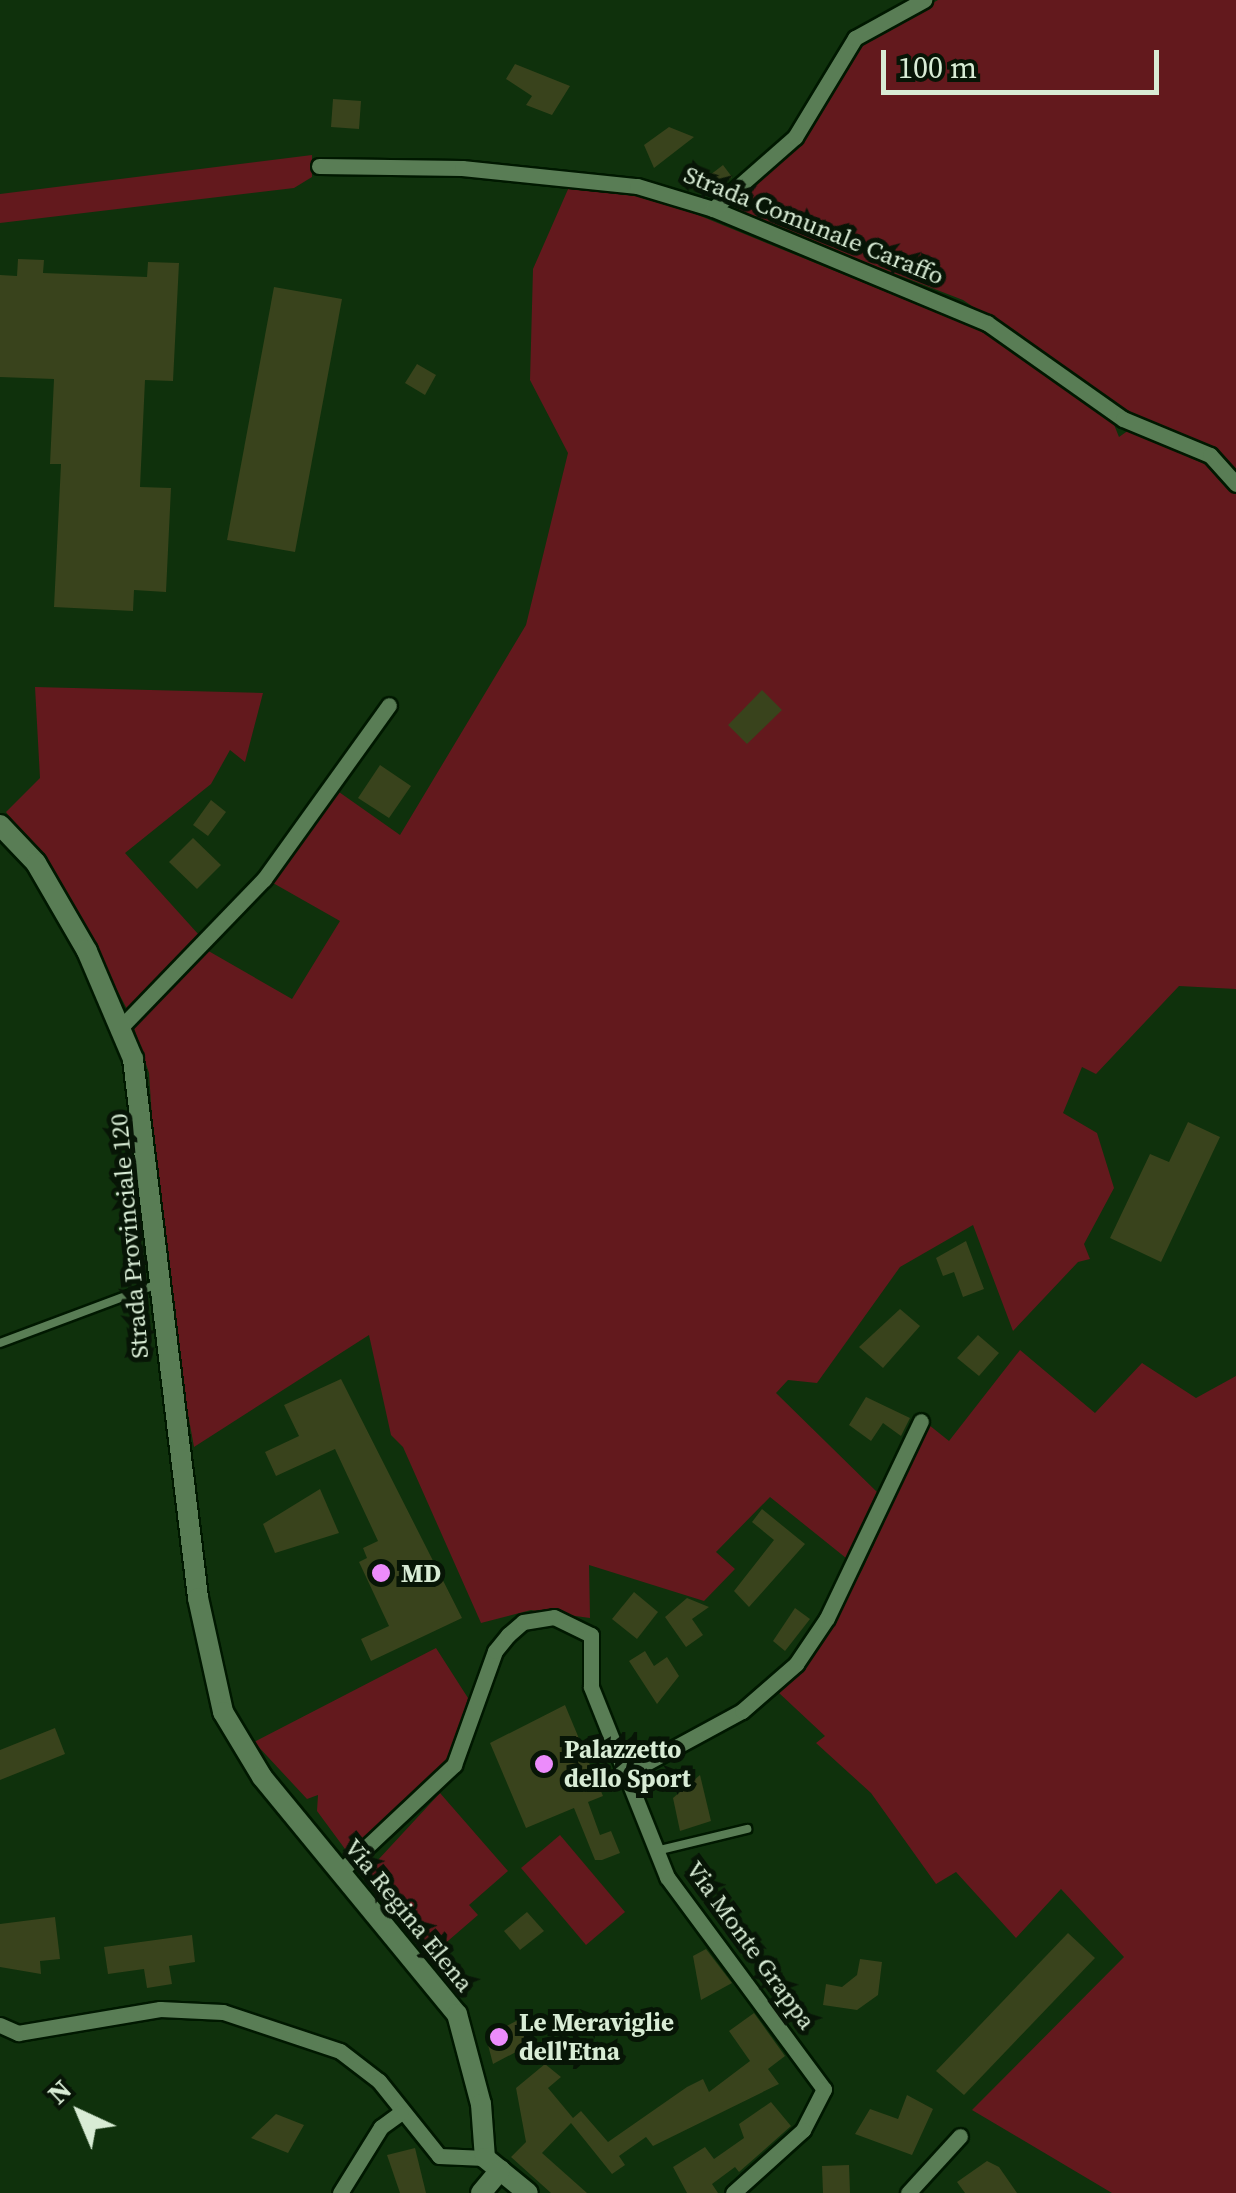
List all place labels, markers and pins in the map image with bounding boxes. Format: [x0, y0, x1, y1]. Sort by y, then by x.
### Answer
place label: MD [401, 1558, 441, 1588]
marker: MD [370, 1562, 392, 1584]
place label: Palazzetto dello Sport [564, 1735, 691, 1794]
marker: Palazzetto dello Sport [533, 1753, 555, 1775]
place label: Le Meraviglie dell'Etna [519, 2008, 674, 2067]
marker: Le Meraviglie dell'Etna [488, 2026, 510, 2048]

